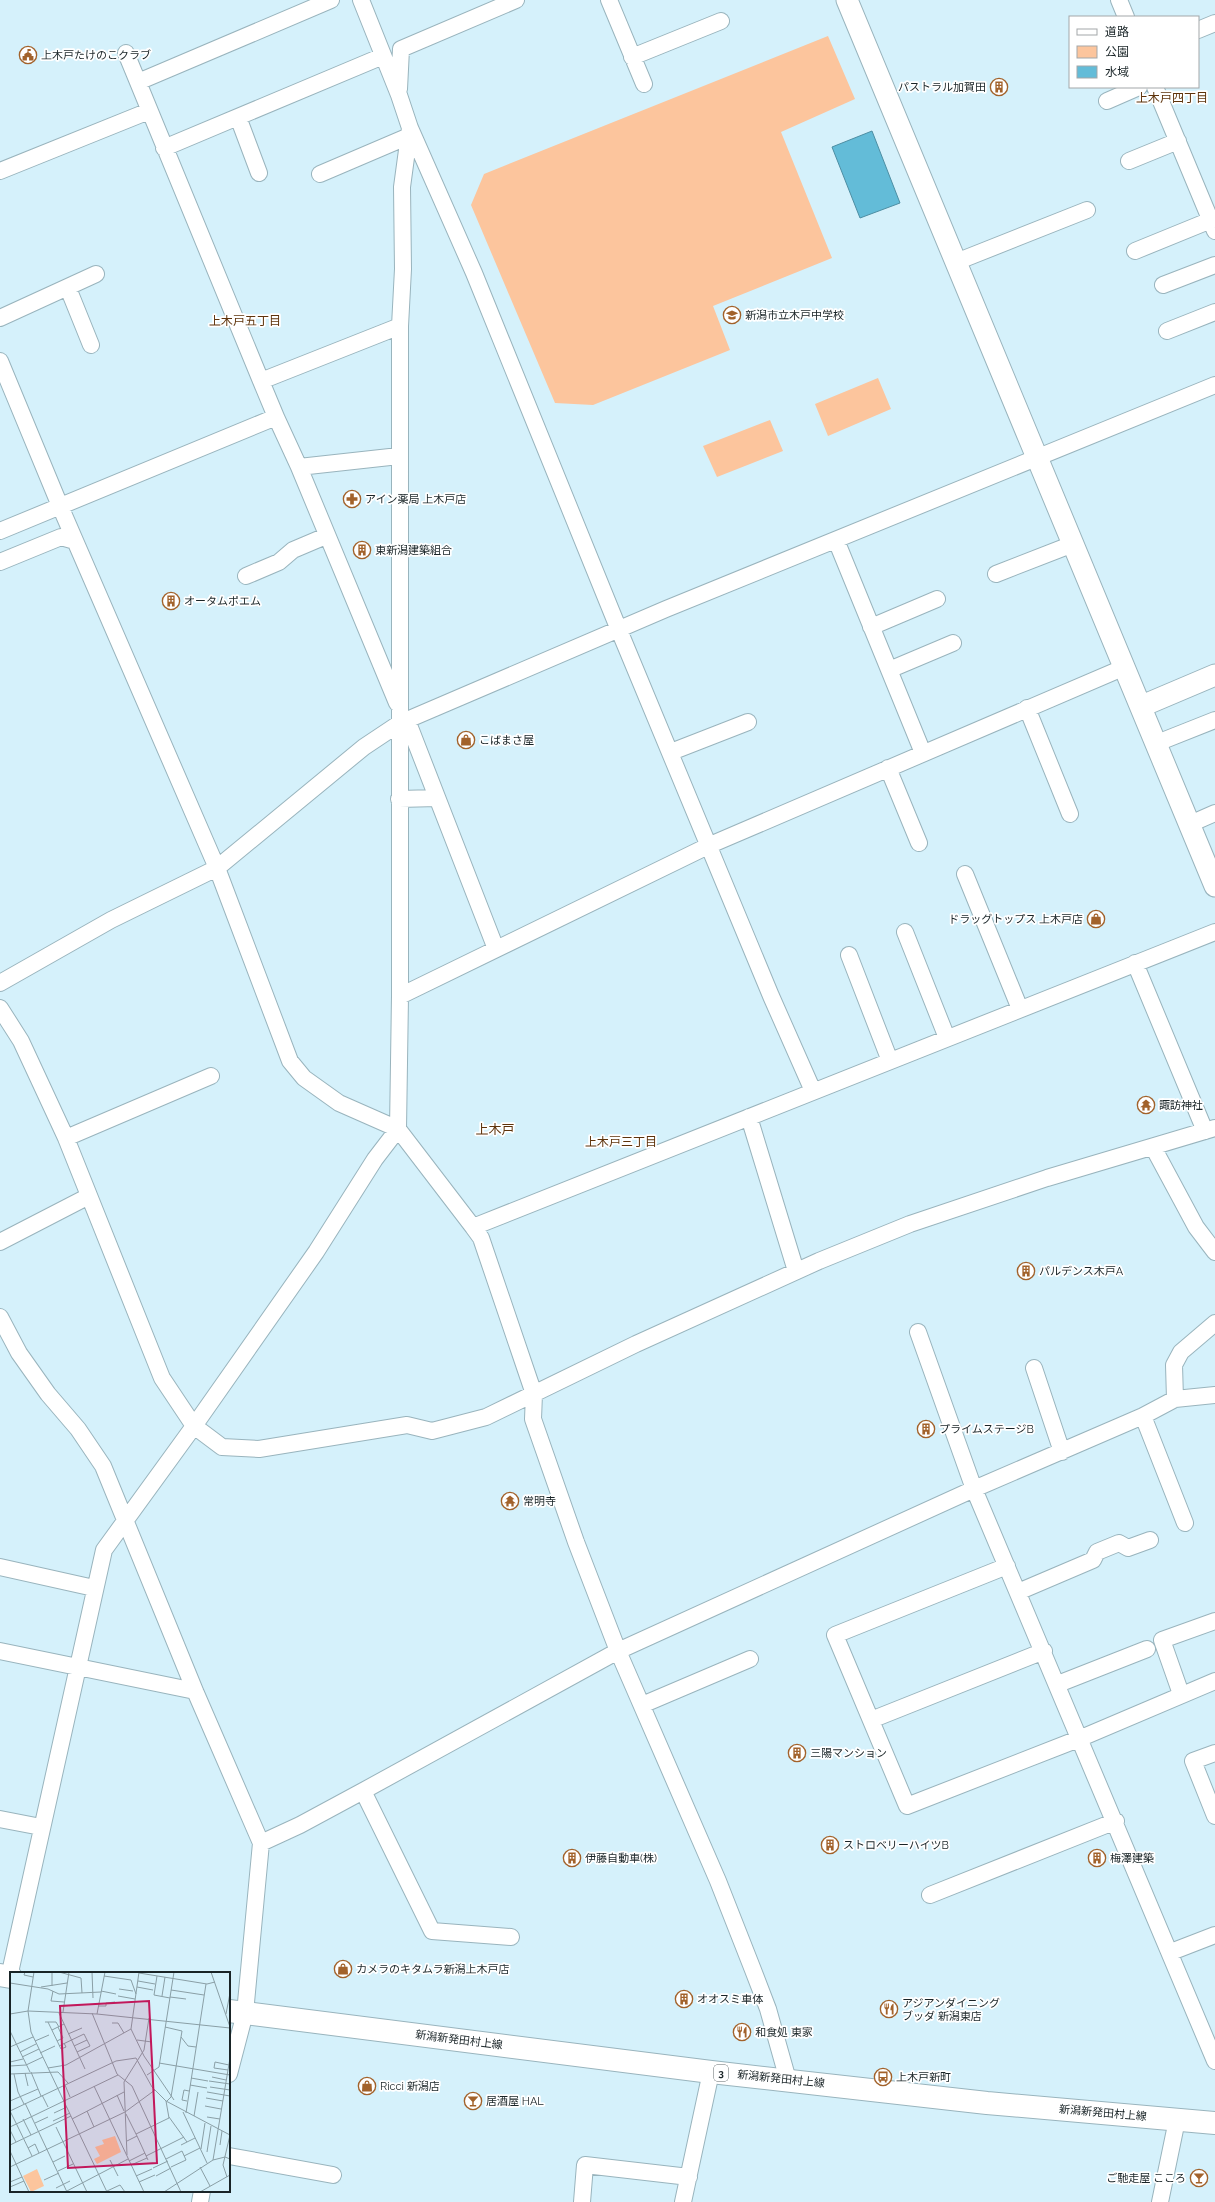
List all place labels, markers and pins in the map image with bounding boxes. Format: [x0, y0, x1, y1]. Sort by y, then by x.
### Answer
public building icon: 上木戸たけのこクラブ [18, 45, 38, 65]
place label: 上木戸たけのこクラブ [41, 49, 151, 62]
building icon: パストラル加賀田 [989, 77, 1009, 97]
place label: パストラル加賀田 [898, 81, 986, 94]
school or university icon: 新潟市立木戸中学校 [722, 305, 742, 325]
place label: 新潟市立木戸中学校 [745, 309, 844, 322]
pharmacy icon: アイン薬局 上木戸店 [342, 489, 362, 509]
place label: アイン薬局 上木戸店 [365, 493, 466, 506]
building icon: 東新潟建築組合 [352, 540, 372, 560]
place label: 東新潟建築組合 [375, 544, 452, 557]
building icon: オータムポエム [161, 591, 181, 611]
place label: オータムポエム [184, 595, 261, 608]
shop icon: こばまさ屋 [456, 730, 476, 750]
place label: こばまさ屋 [479, 734, 534, 747]
shop icon: ドラッグトップス 上木戸店 [1086, 909, 1106, 929]
place label: ドラッグトップス 上木戸店 [948, 913, 1083, 926]
temple icon: 諏訪神社 [1136, 1095, 1156, 1115]
place label: 諏訪神社 [1159, 1099, 1203, 1112]
building icon: パルデンス木戸A [1016, 1261, 1036, 1281]
place label: パルデンス木戸A [1039, 1265, 1124, 1278]
building icon: プライムステージB [916, 1419, 936, 1439]
place label: プライムステージB [939, 1423, 1034, 1436]
temple icon: 常明寺 [500, 1491, 520, 1511]
place label: 常明寺 [523, 1495, 556, 1508]
building icon: 三陽マンション [787, 1743, 807, 1763]
place label: 三陽マンション [810, 1747, 887, 1760]
building icon: ストロベリーハイツB [820, 1835, 840, 1855]
place label: ストロベリーハイツB [843, 1839, 949, 1852]
building icon: 伊藤自動車(株) [562, 1848, 582, 1868]
building icon: 梅澤建築 [1087, 1848, 1107, 1868]
place label: 伊藤自動車(株) [585, 1852, 657, 1865]
place label: 梅澤建築 [1110, 1852, 1154, 1865]
shop icon: カメラのキタムラ新潟上木戸店 [333, 1959, 353, 1979]
place label: カメラのキタムラ新潟上木戸店 [356, 1963, 509, 1976]
building icon: オオスミ車体 [674, 1989, 694, 2009]
place label: オオスミ車体 [697, 1993, 764, 2006]
place label: アジアンダイニング ブッダ 新潟東店 [902, 1997, 1000, 2023]
restaurant icon: アジアンダイニング ブッダ 新潟東店 [879, 1999, 899, 2019]
restaurant icon: 和食処 東家 [732, 2022, 752, 2042]
place label: 和食処 東家 [755, 2026, 813, 2039]
bus stop icon: 上木戸新町 [873, 2067, 893, 2087]
place label: 上木戸新町 [896, 2071, 951, 2084]
shop icon: Ricci 新潟店 [357, 2076, 377, 2096]
place label: Ricci 新潟店 [380, 2080, 440, 2093]
bar icon: 居酒屋 HAL [463, 2091, 483, 2111]
place label: 居酒屋 HAL [486, 2095, 544, 2108]
bar icon: ご馳走屋 こころ [1189, 2168, 1209, 2188]
place label: ご馳走屋 こころ [1106, 2172, 1186, 2185]

